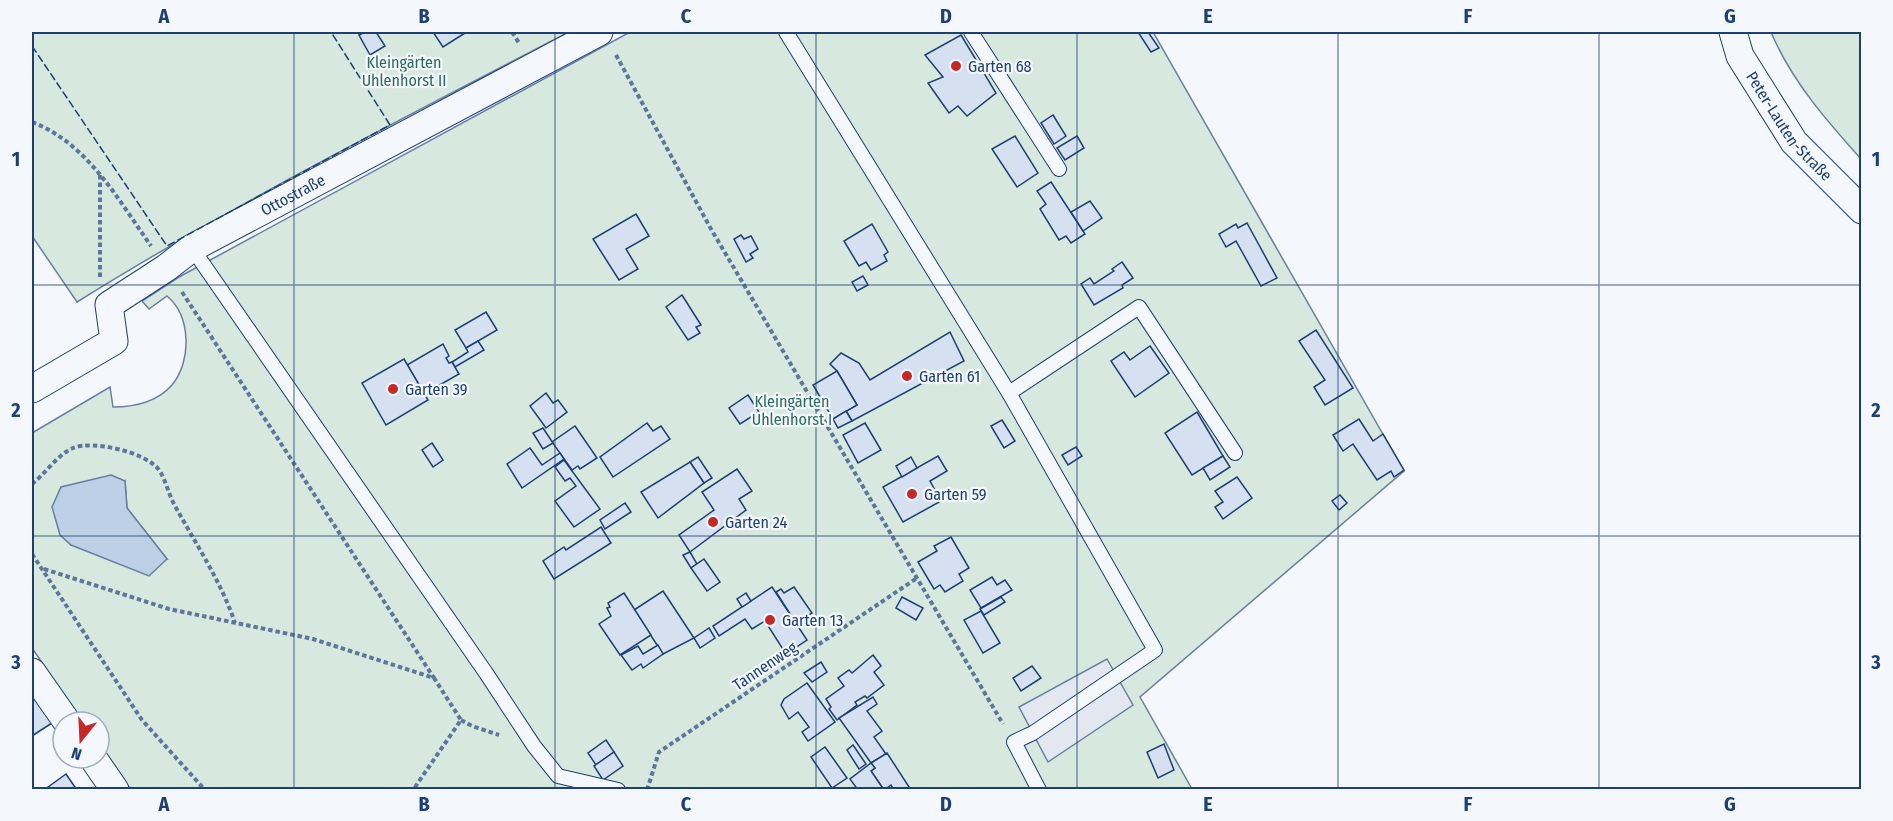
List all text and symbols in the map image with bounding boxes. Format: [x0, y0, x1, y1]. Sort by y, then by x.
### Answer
text: A [158, 4, 171, 28]
text: B [418, 4, 430, 28]
text: C [681, 4, 692, 28]
text: D [940, 4, 952, 28]
text: E [1203, 4, 1213, 28]
text: F [1464, 4, 1473, 28]
text: G [1724, 4, 1736, 28]
park label: Kleingärten Uhlenhorst II [362, 53, 446, 90]
place label: Garten 68 [968, 57, 1032, 76]
marker: Garten 68 [949, 59, 963, 73]
street label: Peter-Lauten-Straße [1743, 68, 1836, 184]
text: 1 [12, 147, 20, 171]
text: 1 [1872, 147, 1880, 171]
street label: Ottostraße [257, 170, 328, 219]
place label: Garten 61 [919, 367, 980, 386]
marker: Garten 61 [900, 369, 914, 383]
place label: Garten 39 [405, 380, 468, 399]
marker: Garten 39 [386, 382, 400, 396]
park label: Kleingärten Uhlenhorst I [752, 392, 832, 429]
text: 2 [10, 398, 21, 422]
text: 2 [1870, 398, 1881, 422]
place label: Garten 59 [924, 485, 987, 504]
marker: Garten 59 [905, 487, 919, 501]
place label: Garten 24 [725, 513, 787, 532]
marker: Garten 24 [706, 515, 720, 529]
place label: Garten 13 [782, 611, 843, 630]
marker: Garten 13 [763, 613, 777, 627]
street label: Tannenweg [729, 637, 801, 694]
text: 3 [10, 650, 21, 674]
text: 3 [1870, 650, 1881, 674]
north arrow [51, 710, 111, 770]
text: N [69, 743, 84, 764]
text: A [158, 792, 171, 816]
text: B [418, 792, 430, 816]
text: C [681, 792, 692, 816]
text: D [940, 792, 952, 816]
text: E [1203, 792, 1213, 816]
text: F [1464, 792, 1473, 816]
text: G [1724, 792, 1736, 816]

